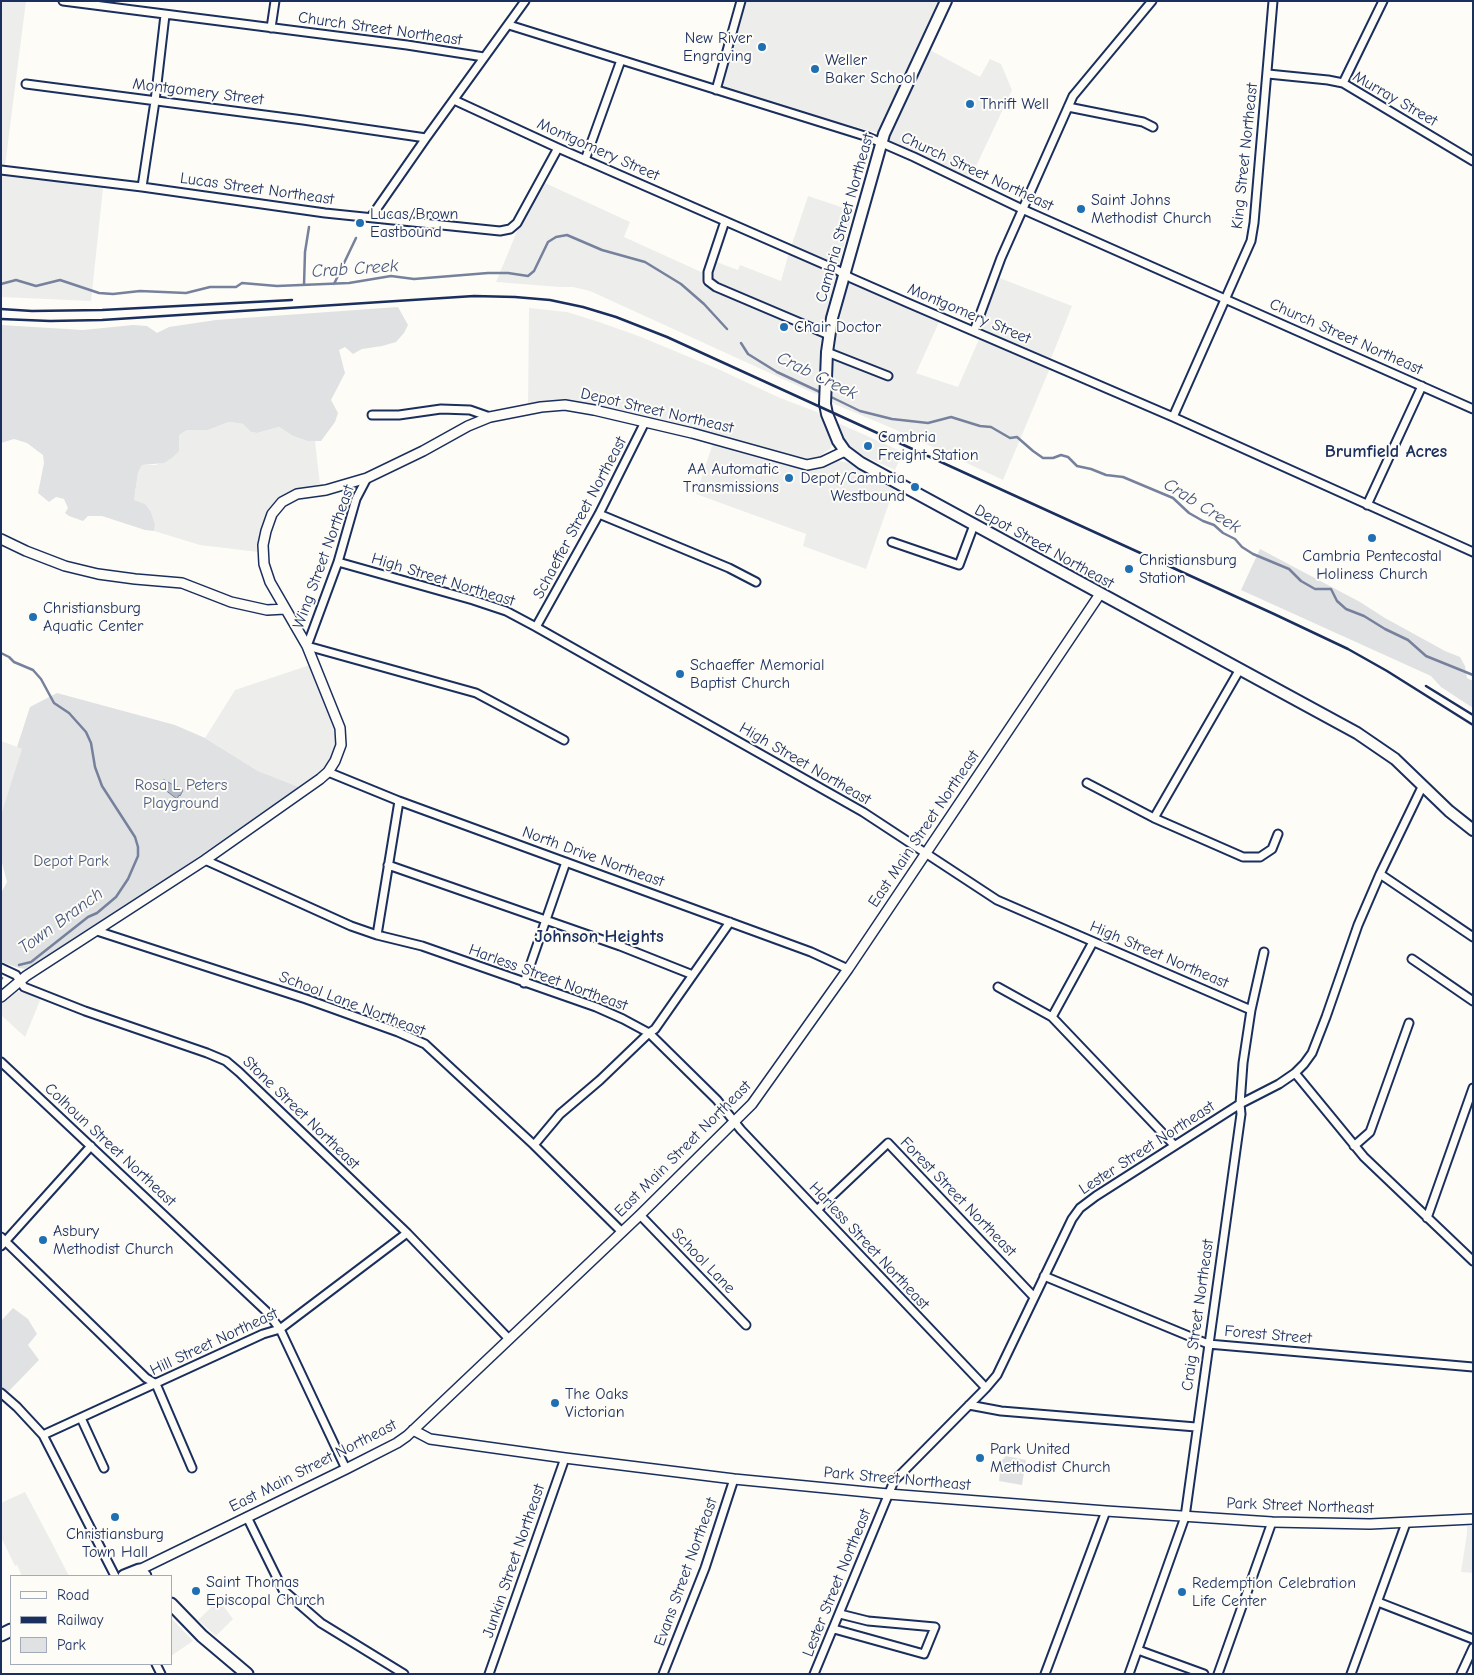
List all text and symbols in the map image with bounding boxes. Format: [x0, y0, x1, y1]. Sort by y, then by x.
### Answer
street label: Church Street Northeast [297, 8, 463, 50]
place label: New River Engraving [683, 28, 752, 66]
marker: New River Engraving [756, 41, 768, 53]
place label: Weller Baker School [825, 50, 916, 88]
marker: Weller Baker School [809, 63, 821, 75]
street label: Murray Street [1349, 67, 1441, 131]
street label: Montgomery Street [131, 74, 265, 110]
street label: King Street Northeast [1228, 82, 1262, 230]
place label: Thrift Well [980, 94, 1049, 114]
marker: Thrift Well [964, 98, 976, 110]
street label: Montgomery Street [534, 114, 662, 186]
street label: Church Street Northeast [898, 128, 1056, 216]
street label: Cambria Street Northeast [812, 131, 878, 305]
street label: Lucas Street Northeast [179, 169, 335, 209]
place label: Saint Johns Methodist Church [1091, 190, 1211, 228]
marker: Saint Johns Methodist Church [1075, 203, 1087, 215]
place label: Lucas/Brown Eastbound [370, 204, 458, 242]
marker: Lucas/Brown Eastbound [354, 217, 366, 229]
water label: Crab Creek [311, 255, 399, 283]
street label: Montgomery Street [905, 279, 1033, 349]
street label: Church Street Northeast [1267, 295, 1425, 379]
place label: Chair Doctor [794, 317, 881, 337]
marker: Chair Doctor [778, 321, 790, 333]
water label: Crab Creek [773, 347, 861, 405]
street label: Depot Street Northeast [579, 384, 735, 438]
place label: Cambria Freight Station [878, 427, 979, 465]
street label: Schaeffer Street Northeast [529, 434, 631, 602]
marker: Cambria Freight Station [862, 440, 874, 452]
district label: Brumfield Acres [1325, 441, 1447, 463]
place label: AA Automatic Transmissions [683, 459, 779, 497]
place label: Depot/Cambria Westbound [800, 468, 905, 506]
marker: AA Automatic Transmissions [783, 472, 795, 484]
water label: Crab Creek [1159, 474, 1245, 538]
marker: Depot/Cambria Westbound [909, 481, 921, 493]
street label: Wing Street Northeast [289, 482, 359, 632]
street label: Depot Street Northeast [971, 501, 1117, 593]
marker: Cambria Pentecostal Holiness Church [1366, 532, 1378, 544]
place label: Cambria Pentecostal Holiness Church [1302, 546, 1442, 584]
street label: High Street Northeast [369, 549, 517, 611]
place label: Christiansburg Station [1139, 550, 1237, 588]
marker: Christiansburg Station [1123, 563, 1135, 575]
place label: Christiansburg Aquatic Center [43, 598, 143, 636]
marker: Christiansburg Aquatic Center [27, 611, 39, 623]
place label: Schaeffer Memorial Baptist Church [690, 655, 825, 693]
marker: Schaeffer Memorial Baptist Church [674, 668, 686, 680]
street label: High Street Northeast [736, 718, 874, 810]
street label: East Main Street Northeast [864, 747, 984, 911]
park label: Rosa L Peters Playground [135, 775, 227, 813]
street label: North Drive Northeast [519, 822, 667, 892]
park label: Depot Park [33, 851, 109, 871]
water label: Town Branch [14, 883, 108, 959]
street label: High Street Northeast [1087, 917, 1231, 993]
district label: Johnson Heights [534, 926, 664, 948]
street label: Harless Street Northeast [466, 940, 630, 1016]
street label: School Lane Northeast [276, 967, 428, 1041]
street label: Stone Street Northeast [239, 1052, 363, 1174]
street label: East Main Street Northeast [611, 1077, 755, 1221]
street label: Colhoun Street Northeast [40, 1079, 180, 1211]
street label: Lester Street Northeast [1076, 1097, 1218, 1199]
street label: Forest Street Northeast [896, 1133, 1020, 1261]
street label: Harless Street Northeast [805, 1178, 933, 1314]
place label: Asbury Methodist Church [53, 1221, 173, 1259]
street label: School Lane [667, 1224, 739, 1298]
marker: Asbury Methodist Church [37, 1234, 49, 1246]
street label: Craig Street Northeast [1178, 1238, 1218, 1392]
street label: Hill Street Northeast [147, 1304, 281, 1380]
street label: Forest Street [1224, 1322, 1312, 1348]
place label: The Oaks Victorian [565, 1384, 628, 1422]
marker: The Oaks Victorian [549, 1397, 561, 1409]
street label: East Main Street Northeast [226, 1415, 400, 1517]
place label: Park United Methodist Church [990, 1439, 1110, 1477]
marker: Park United Methodist Church [974, 1452, 986, 1464]
street label: Park Street Northeast [823, 1463, 971, 1495]
street label: Junkin Street Northeast [479, 1482, 549, 1640]
street label: Park Street Northeast [1226, 1494, 1374, 1518]
street label: Evans Street Northeast [650, 1495, 722, 1649]
street label: Lester Street Northeast [799, 1506, 875, 1660]
marker: Christiansburg Town Hall [109, 1511, 121, 1523]
place label: Christiansburg Town Hall [66, 1524, 164, 1562]
place label: Saint Thomas Episcopal Church [206, 1572, 325, 1610]
place label: Redemption Celebration Life Center [1192, 1573, 1356, 1611]
legend [10, 1575, 172, 1665]
marker: Saint Thomas Episcopal Church [190, 1585, 202, 1597]
text: Road [57, 1586, 89, 1604]
marker: Redemption Celebration Life Center [1176, 1586, 1188, 1598]
text: Railway [57, 1611, 103, 1629]
text: Park [57, 1636, 86, 1654]

